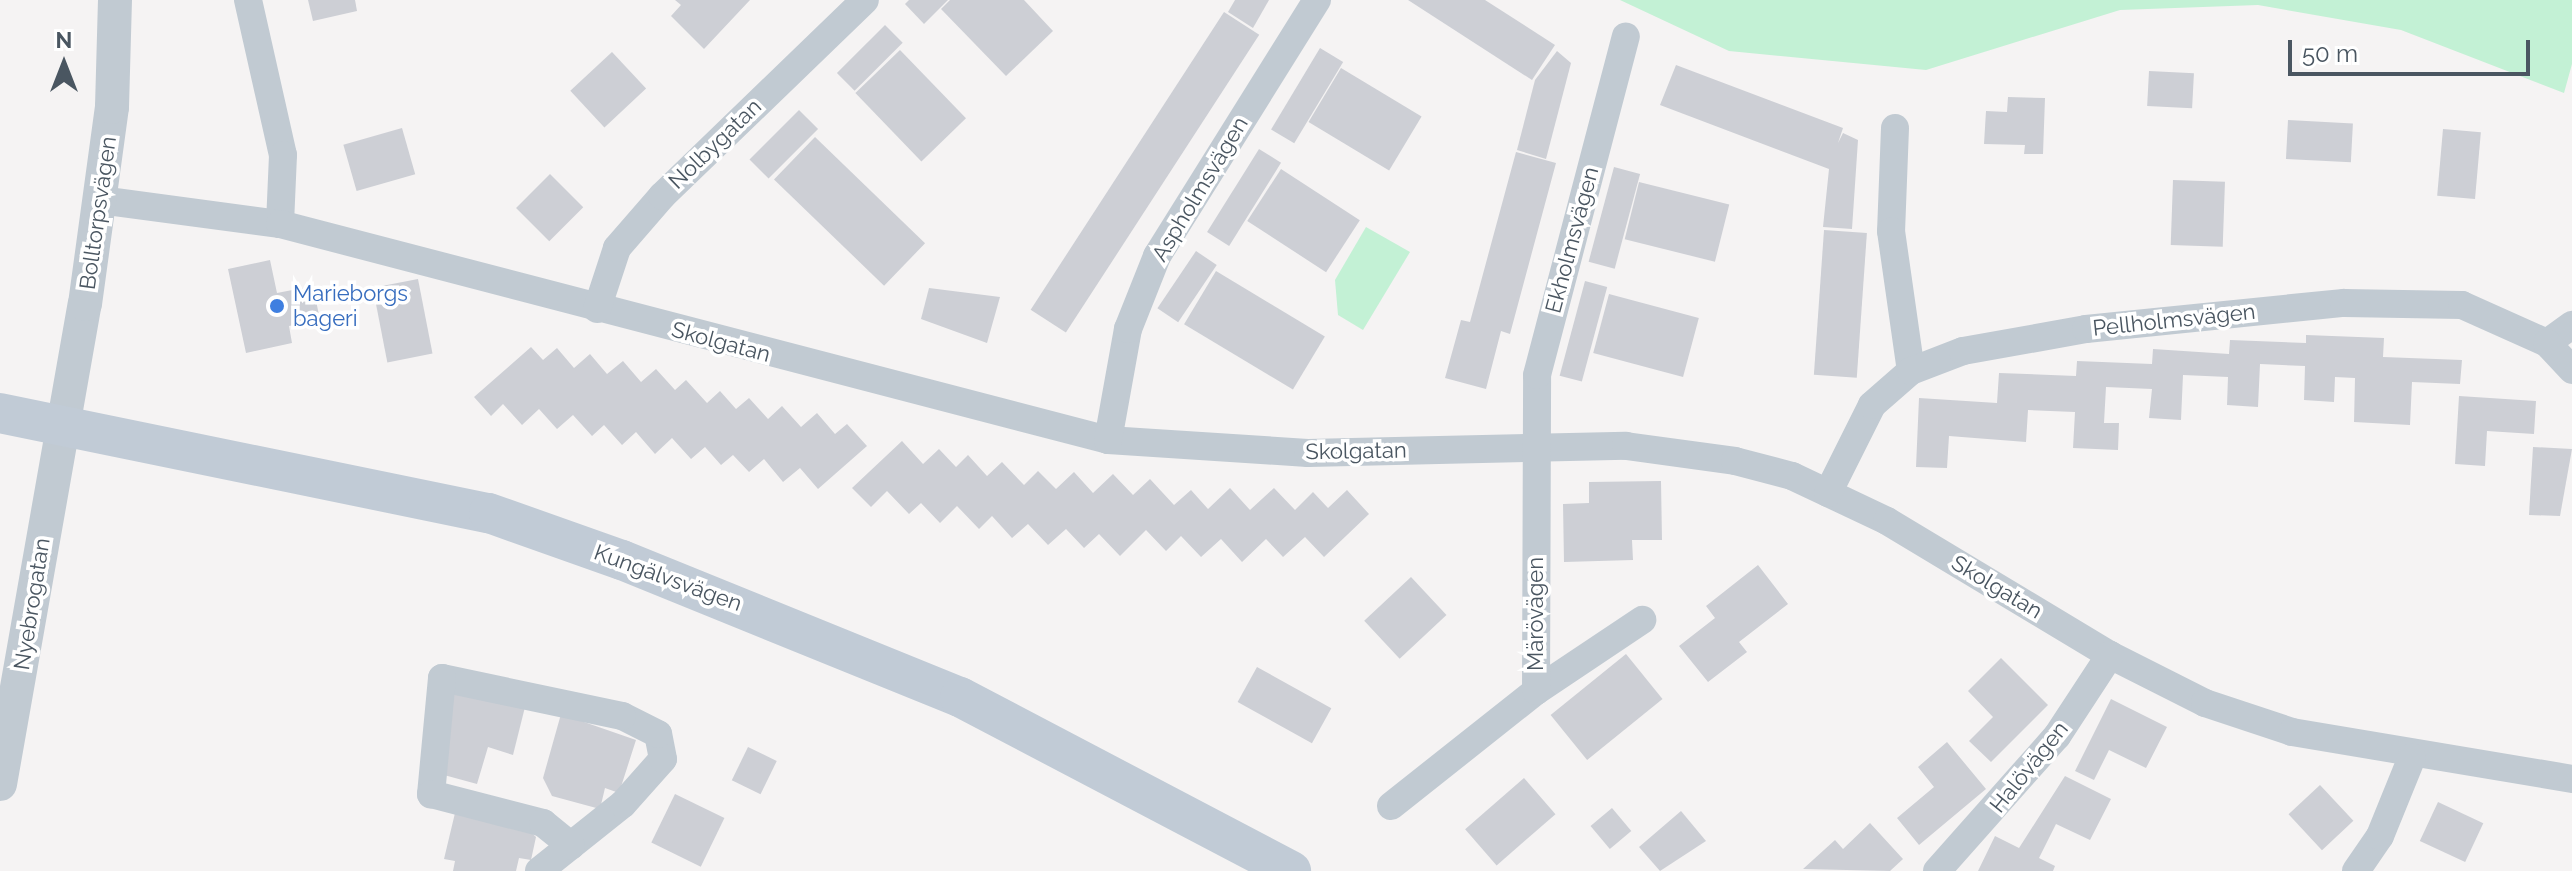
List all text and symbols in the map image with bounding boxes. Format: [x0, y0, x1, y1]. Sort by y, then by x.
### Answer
north arrow [24, 24, 104, 104]
scale bar [2292, 24, 2534, 74]
text: N [56, 27, 72, 53]
text: 50 m [2302, 39, 2358, 68]
street label: Nolbygatan [663, 93, 767, 195]
street label: Aspholmsvägen [1146, 112, 1254, 266]
street label: Bolltorpsvägen [74, 135, 122, 291]
street label: Ekholmsvägen [1540, 164, 1604, 316]
place label: Marieborgs bageri [293, 280, 408, 332]
marker: Marieborgs bageri [268, 297, 286, 315]
street label: Pellholmsvägen [2091, 298, 2257, 342]
street label: Skolgatan [669, 316, 773, 368]
street label: Skolgatan [1305, 437, 1407, 465]
street label: Nyebrogatan [9, 536, 55, 672]
street label: Kungälvsvägen [590, 539, 746, 617]
street label: Skolgatan [1947, 550, 2047, 624]
street label: Märövägen [1523, 557, 1549, 671]
street label: Halövägen [1984, 716, 2074, 818]

